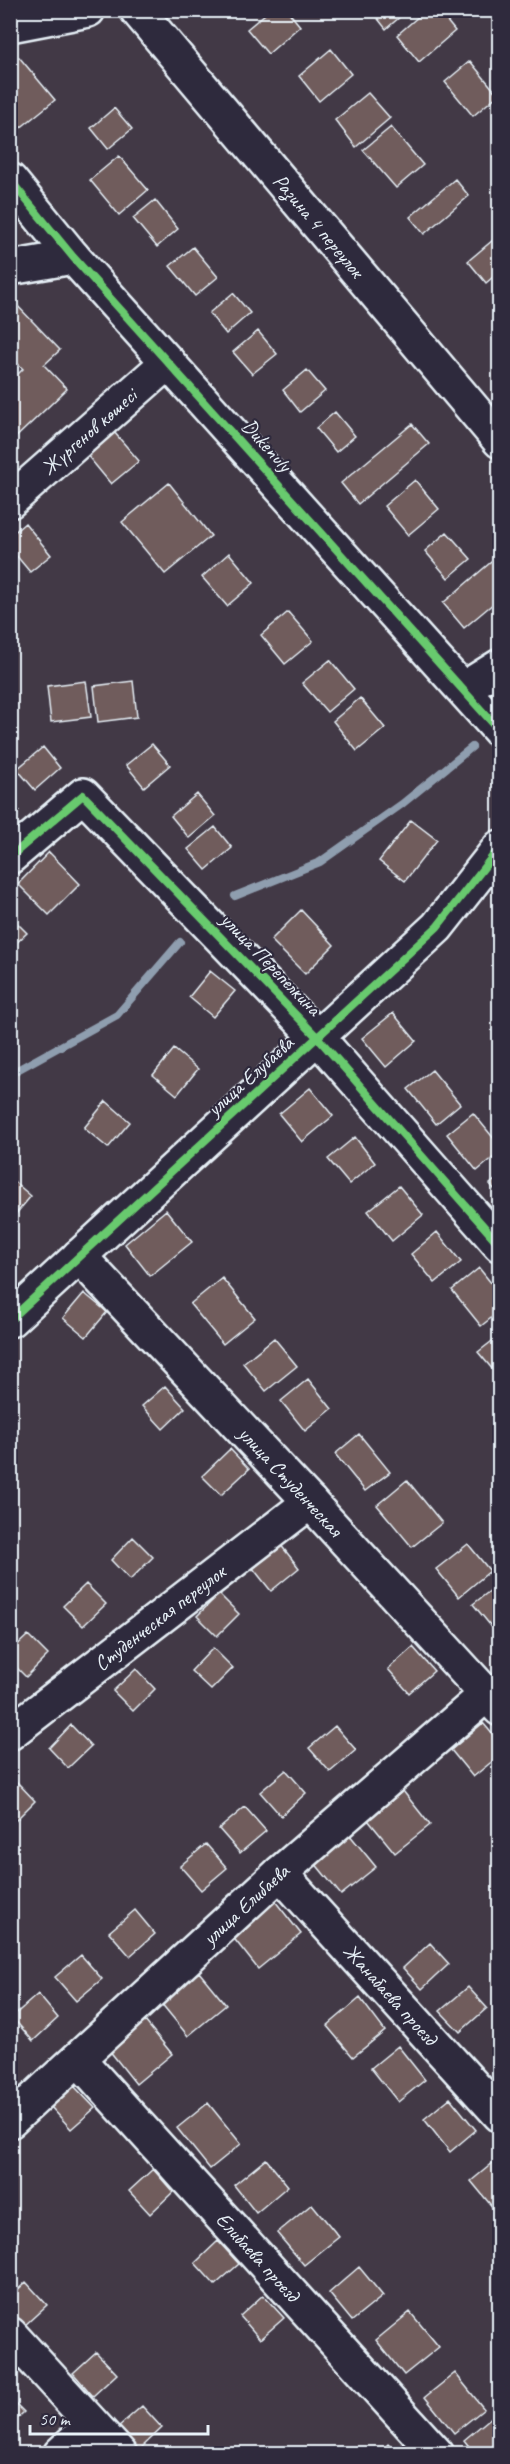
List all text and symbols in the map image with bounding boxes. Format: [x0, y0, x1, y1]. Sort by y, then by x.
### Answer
street label: Разина 4 переулок [267, 168, 371, 285]
street label: Жүргенов көшесі [36, 381, 144, 481]
street label: Dukenuly [236, 413, 299, 478]
street label: улица Перепелкина [214, 906, 328, 1022]
street label: улица Елубаева [200, 1029, 300, 1123]
street label: улица Студенческая [231, 1419, 349, 1543]
street label: Студенческая переулок [89, 1558, 232, 1676]
street label: улица Елибаева [195, 1857, 296, 1952]
street label: Жанабаева проезд [338, 1938, 445, 2053]
street label: Елибаева проезд [211, 2207, 307, 2309]
scale bar [30, 2398, 208, 2436]
text: 50 m [39, 2408, 72, 2430]

